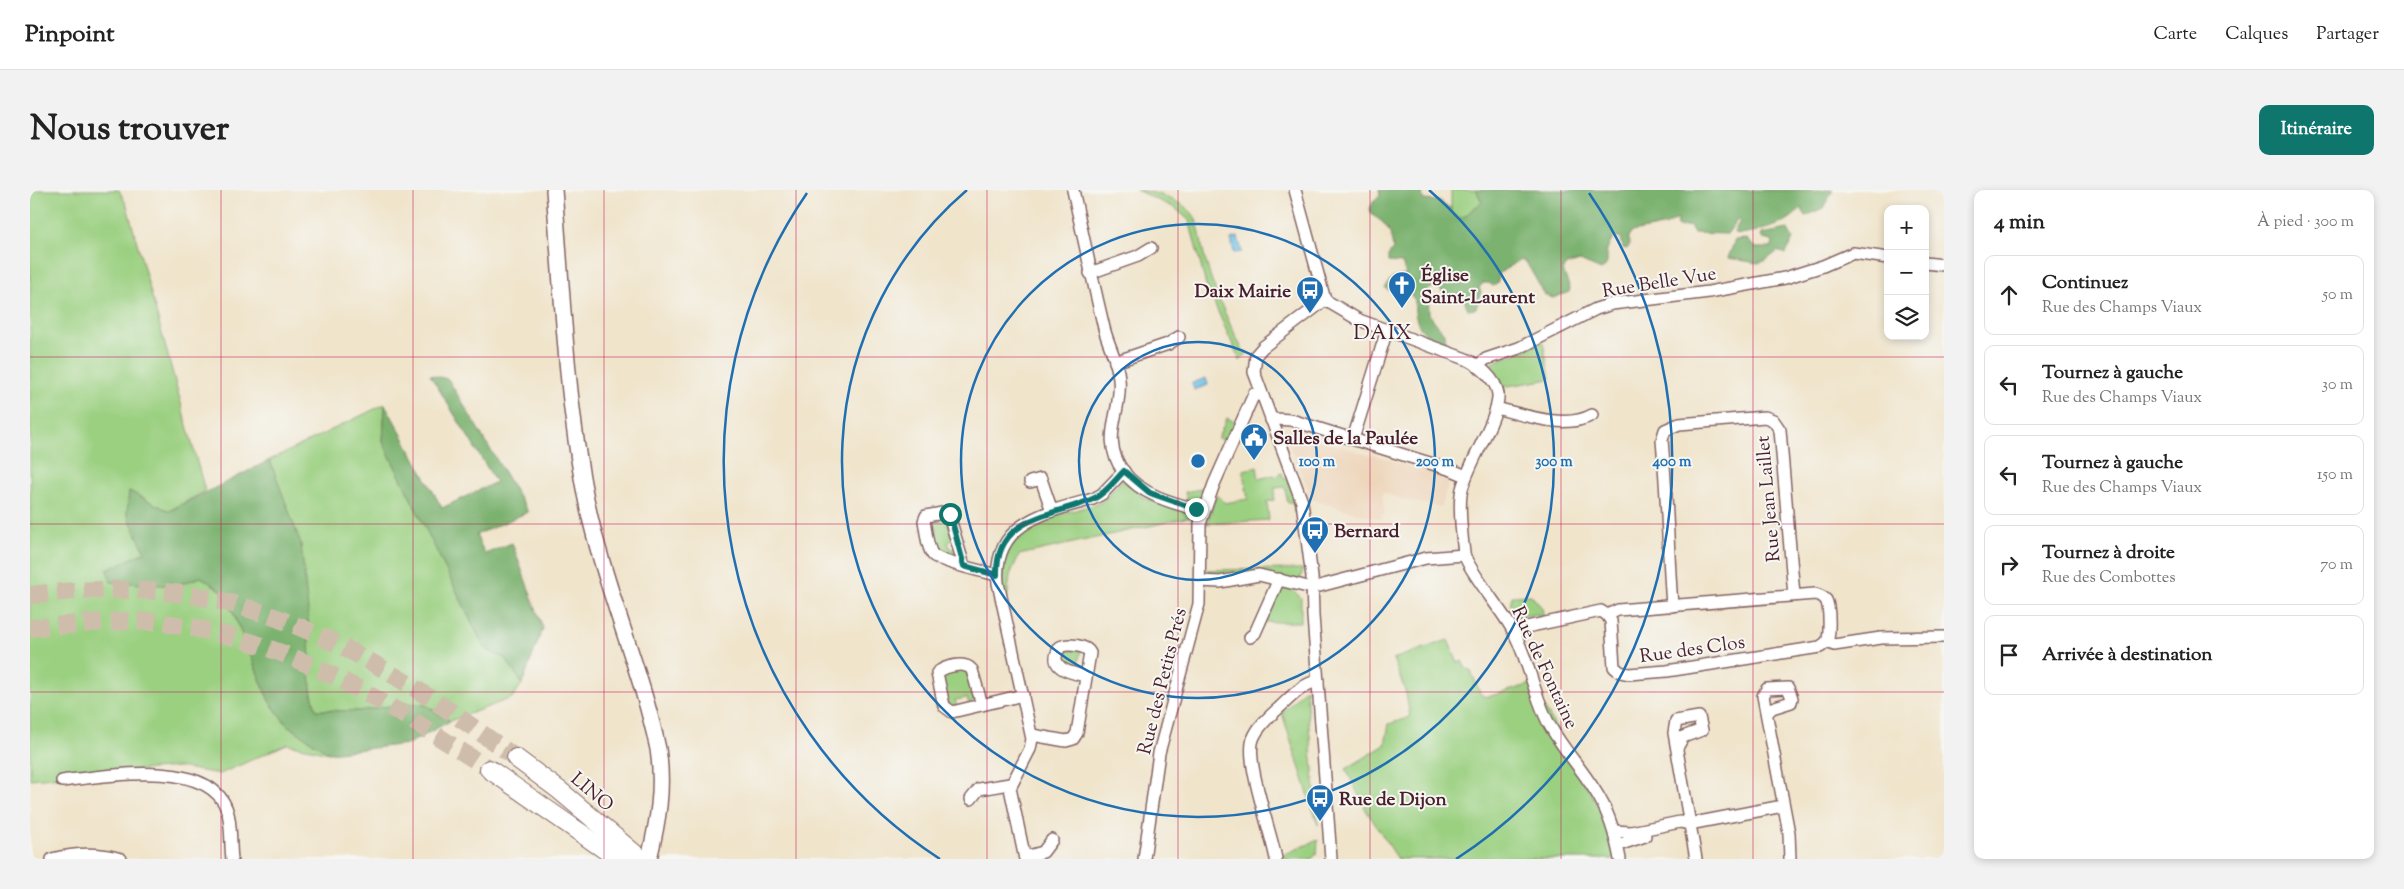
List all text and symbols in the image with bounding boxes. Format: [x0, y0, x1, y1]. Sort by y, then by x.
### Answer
text: Pinpoint [25, 18, 114, 52]
text: Carte [2154, 22, 2197, 48]
text: Calques [2225, 22, 2288, 48]
text: Partager [2316, 22, 2379, 48]
text: Nous trouver [30, 105, 229, 156]
button: Itinéraire [2259, 105, 2374, 155]
map controls [1884, 205, 1929, 340]
button: + [1884, 205, 1929, 250]
text: 4 min [1994, 208, 2045, 238]
text: À pied · 300 m [2257, 211, 2354, 234]
button: − [1884, 250, 1929, 295]
street label: Rue Belle Vue [1600, 261, 1718, 306]
place label: Église Saint-Laurent [1421, 263, 1535, 312]
church icon: Église Saint-Laurent [1387, 270, 1417, 309]
text: Continuez [2042, 270, 2128, 297]
bus stop icon: Daix Mairie [1295, 275, 1325, 314]
place label: Daix Mairie [1195, 279, 1291, 306]
icon: ahead [1995, 281, 2023, 309]
text: 50 m [2322, 284, 2353, 307]
button: layers [1884, 295, 1929, 340]
text: Rue des Champs Viaux [2042, 297, 2202, 320]
district label: DAIX [1353, 319, 1413, 349]
text: Tournez à gauche [2042, 360, 2183, 387]
icon: left [1995, 371, 2023, 399]
text: 30 m [2322, 374, 2353, 397]
text: Rue des Champs Viaux [2042, 387, 2202, 410]
public building icon: Salles de la Paulée [1239, 422, 1269, 461]
place label: Salles de la Paulée [1273, 426, 1418, 453]
street label: Rue Jean Laillet [1750, 434, 1788, 563]
text: Tournez à gauche [2042, 450, 2183, 477]
centre of rings [1189, 452, 1207, 470]
text: 100 m [1299, 452, 1336, 473]
text: 200 m [1416, 452, 1455, 473]
text: 300 m [1535, 452, 1573, 473]
text: 400 m [1652, 452, 1692, 473]
icon: left [1995, 461, 2023, 489]
text: 150 m [2317, 464, 2353, 487]
text: Rue des Champs Viaux [2042, 477, 2202, 500]
route end [1185, 498, 1208, 521]
route start [939, 503, 962, 526]
bus stop icon: Bernard [1300, 515, 1330, 554]
place label: Bernard [1334, 519, 1400, 546]
text: Tournez à droite [2042, 540, 2175, 567]
icon: right [1995, 551, 2023, 579]
text: 70 m [2320, 554, 2353, 577]
text: Rue des Combottes [2042, 567, 2176, 590]
street label: Rue de Fontaine [1503, 602, 1584, 734]
street label: Rue des Petits Prés [1132, 605, 1195, 758]
street label: Rue des Clos [1638, 630, 1747, 671]
icon: arrive [1995, 641, 2023, 669]
text: Arrivée à destination [2042, 642, 2213, 669]
street label: LINO [564, 767, 619, 819]
bus stop icon: Rue de Dijon [1305, 783, 1335, 822]
place label: Rue de Dijon [1339, 787, 1447, 814]

